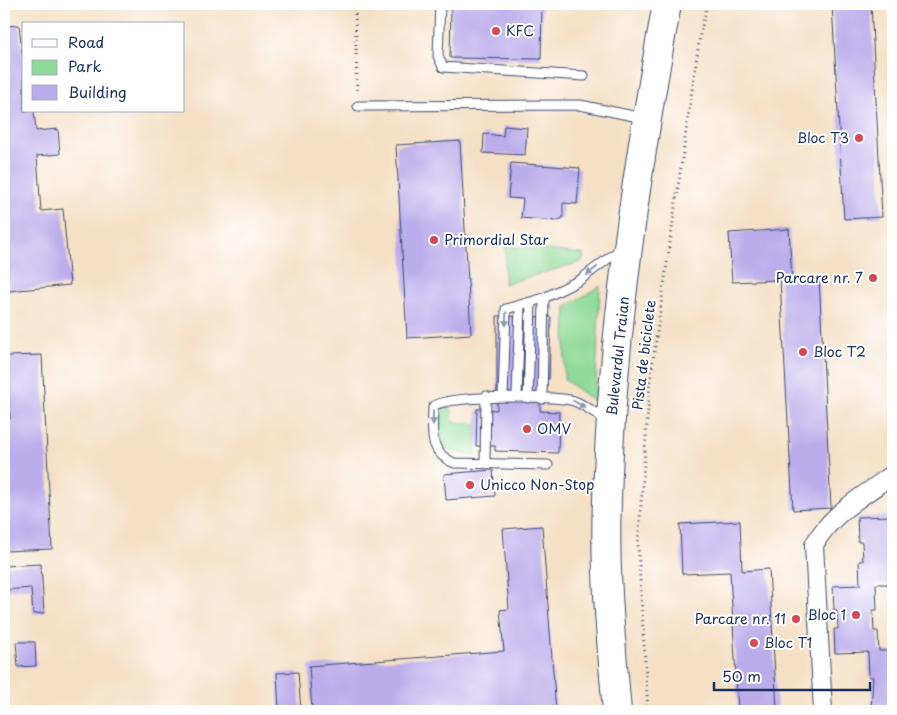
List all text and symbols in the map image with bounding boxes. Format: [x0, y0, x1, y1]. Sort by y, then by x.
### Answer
place label: KFC [506, 20, 534, 41]
legend [22, 22, 185, 112]
marker: KFC [490, 25, 502, 37]
text: Road [68, 30, 104, 53]
text: Park [68, 54, 102, 77]
text: Building [68, 80, 127, 103]
place label: Bloc T3 [797, 127, 849, 148]
marker: Bloc T3 [853, 132, 865, 144]
place label: Primordial Star [444, 229, 549, 250]
marker: Primordial Star [428, 234, 440, 246]
one-way arrow [586, 266, 599, 277]
place label: Parcare nr. 7 [776, 267, 863, 288]
marker: Parcare nr. 7 [867, 272, 879, 284]
street label: Bulevardul Traian [601, 295, 634, 417]
street label: Pista de biciclete [626, 298, 661, 411]
one-way arrow [502, 311, 510, 327]
place label: Bloc T2 [813, 341, 866, 362]
marker: Bloc T2 [797, 346, 809, 358]
one-way arrow [571, 400, 586, 408]
one-way arrow [429, 410, 437, 426]
place label: OMV [537, 418, 571, 439]
marker: OMV [521, 423, 533, 435]
place label: Unicco Non-Stop [480, 474, 594, 495]
marker: Unicco Non-Stop [464, 479, 476, 491]
place label: Bloc 1 [807, 604, 846, 625]
place label: Parcare nr. 11 [694, 608, 786, 629]
marker: Bloc 1 [850, 609, 862, 621]
marker: Parcare nr. 11 [790, 613, 802, 625]
place label: Bloc T1 [764, 632, 812, 653]
marker: Bloc T1 [748, 637, 760, 649]
scale bar [714, 660, 871, 692]
text: 50 m [722, 664, 761, 687]

